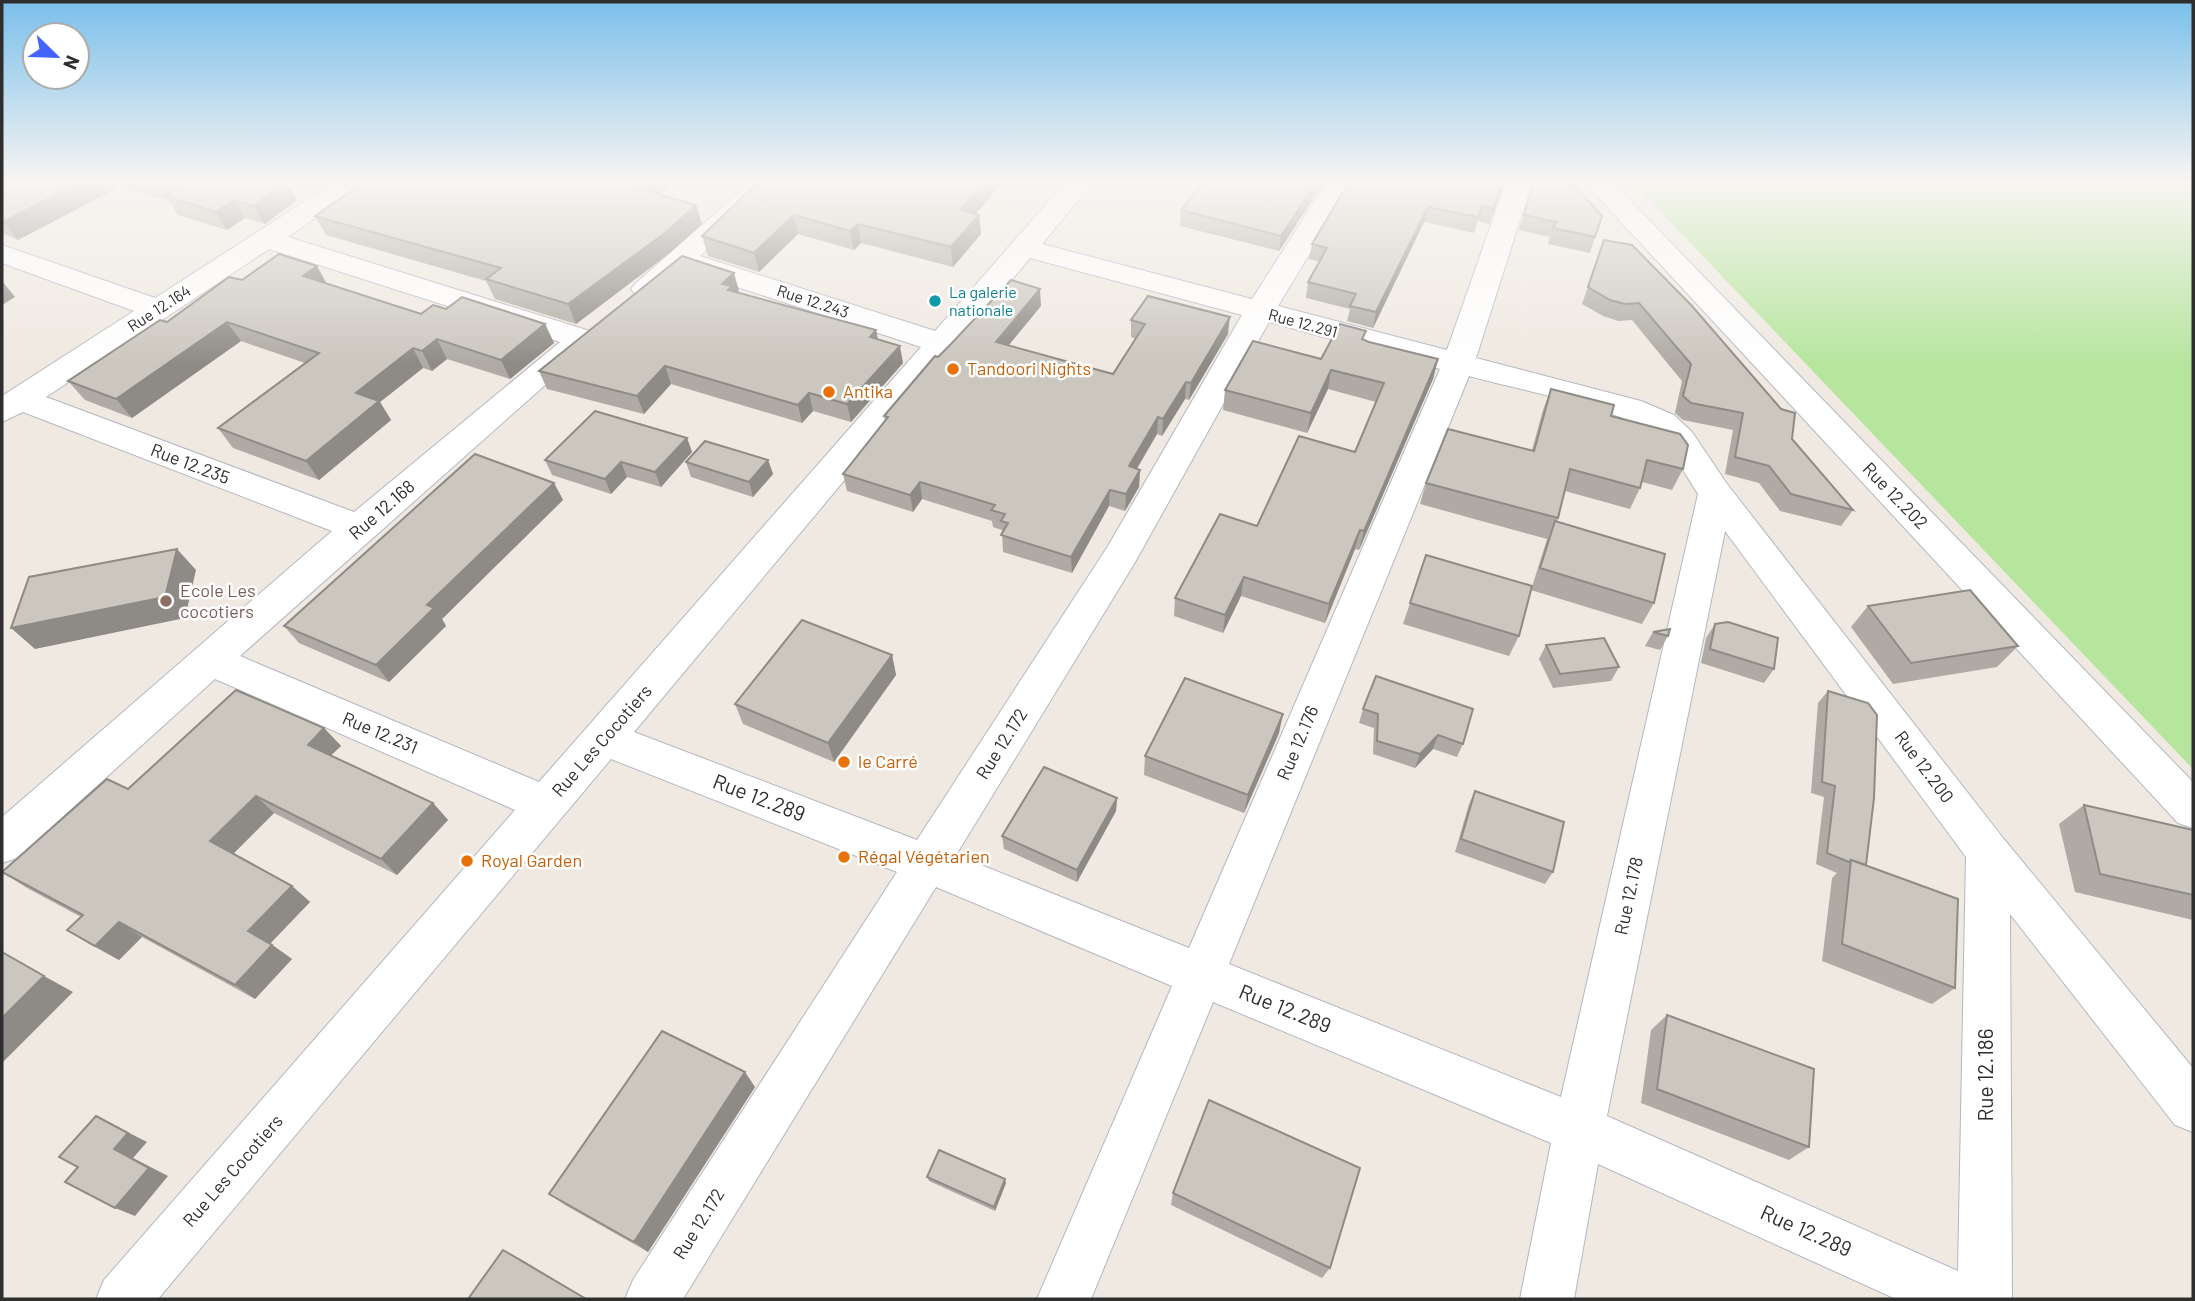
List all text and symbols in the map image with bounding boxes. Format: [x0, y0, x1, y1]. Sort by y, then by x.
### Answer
north arrow [21, 21, 91, 91]
text: N [59, 53, 85, 73]
street label: Rue 12.164 [124, 280, 194, 335]
street label: Rue 12.243 [775, 280, 851, 321]
place label: La galerie nationale [949, 282, 1017, 319]
marker: La galerie nationale [927, 293, 943, 309]
street label: Rue 12.291 [1266, 304, 1340, 341]
place label: Tandoori Nights [967, 357, 1091, 379]
marker: Tandoori Nights [945, 361, 961, 377]
place label: Antika [843, 380, 893, 402]
marker: Antika [821, 384, 837, 400]
street label: Rue 12.235 [148, 438, 233, 488]
street label: Rue 12.202 [1859, 457, 1933, 533]
street label: Rue 12.168 [344, 475, 419, 544]
place label: Ecole Les cocotiers [180, 579, 256, 622]
marker: Ecole Les cocotiers [158, 593, 174, 609]
street label: Rue Les Cocotiers [547, 680, 656, 801]
street label: Rue 12.176 [1272, 702, 1323, 783]
street label: Rue 12.172 [971, 704, 1031, 783]
street label: Rue 12.231 [339, 706, 421, 758]
street label: Rue 12.200 [1890, 726, 1959, 807]
place label: le Carré [858, 750, 918, 772]
marker: le Carré [836, 754, 852, 770]
street label: Rue 12.289 [710, 768, 809, 826]
place label: Régal Végétarien [858, 845, 990, 867]
place label: Royal Garden [481, 849, 582, 871]
marker: Régal Végétarien [836, 849, 852, 865]
marker: Royal Garden [459, 853, 475, 869]
street label: Rue 12.178 [1609, 855, 1647, 937]
street label: Rue 12.289 [1236, 978, 1335, 1037]
street label: Rue 12.186 [1972, 1028, 1997, 1122]
street label: Rue Les Cocotiers [178, 1110, 287, 1231]
street label: Rue 12.172 [668, 1184, 728, 1263]
street label: Rue 12.289 [1757, 1198, 1856, 1261]

